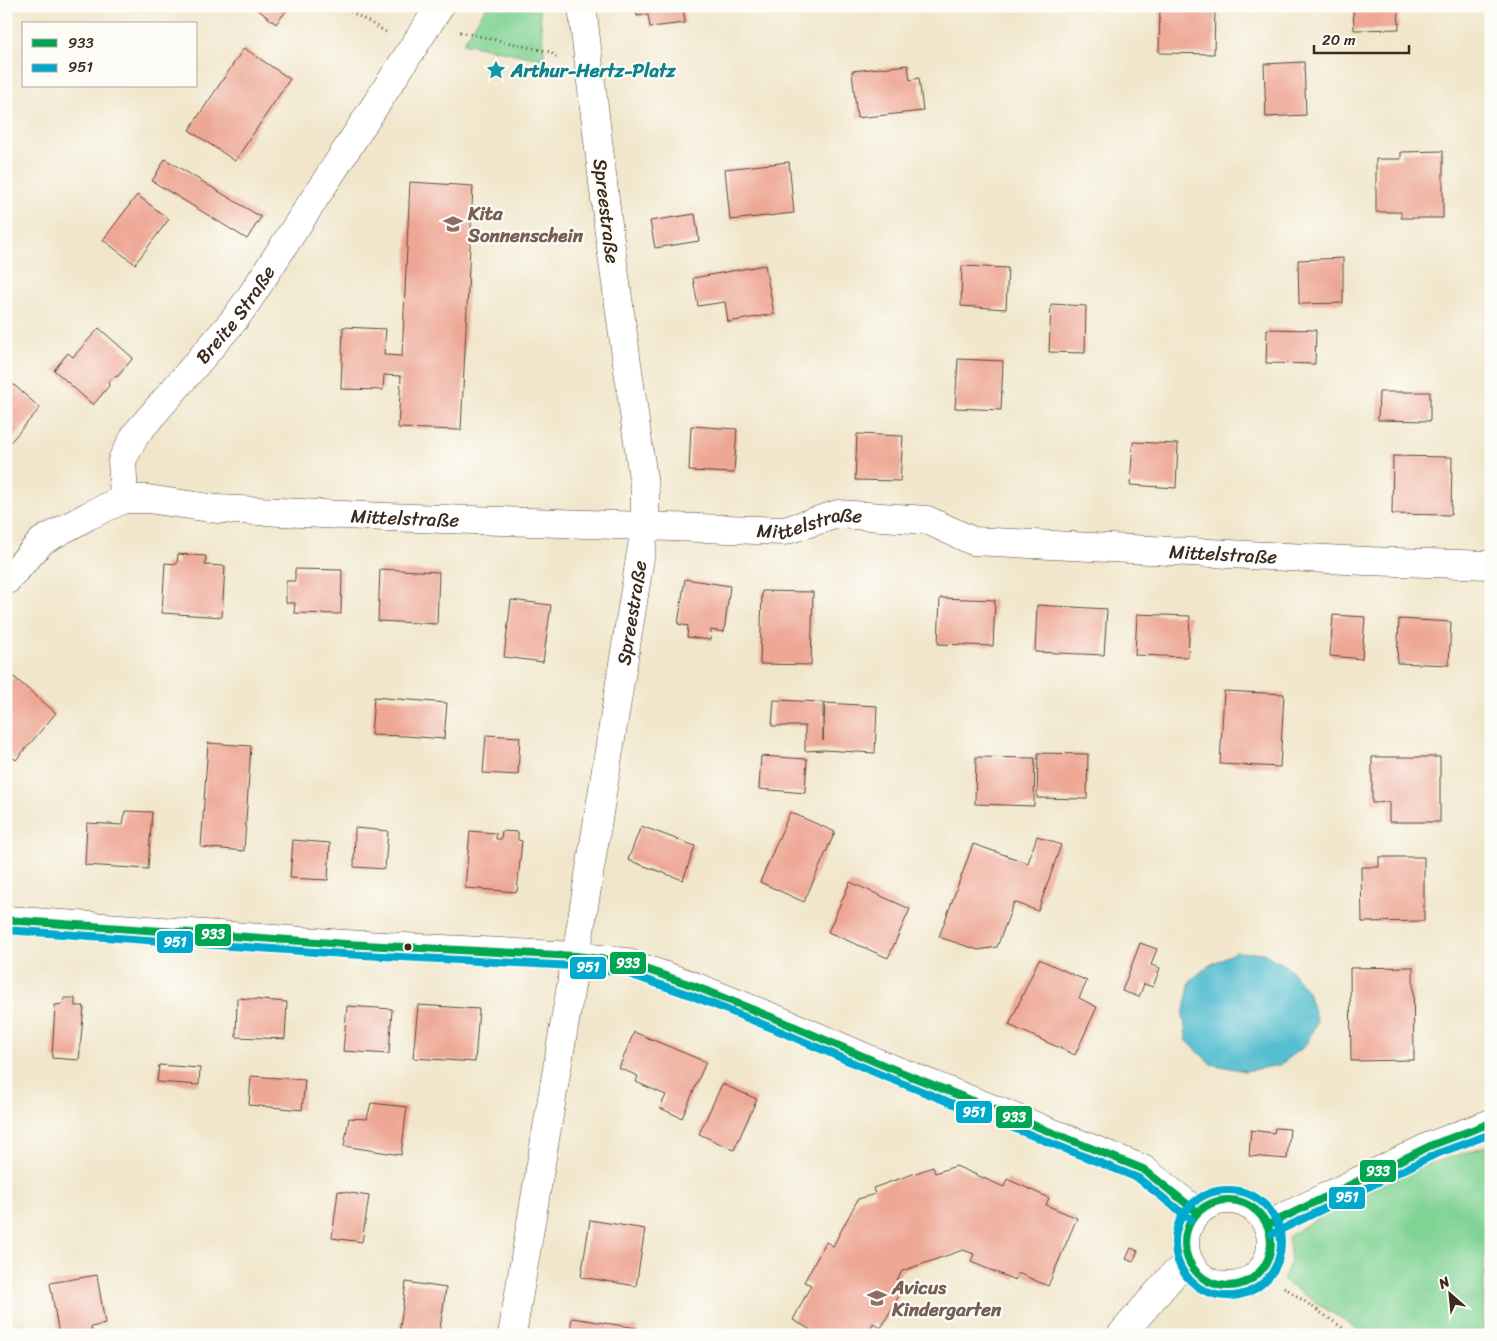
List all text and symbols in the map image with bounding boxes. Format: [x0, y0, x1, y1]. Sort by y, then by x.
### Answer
legend [22, 22, 198, 88]
scale bar [1314, 22, 1410, 54]
text: 20 m [1322, 27, 1356, 53]
text: 933 [68, 30, 94, 56]
text: 951 [68, 54, 93, 80]
place label: Arthur-Hertz-Platz [510, 54, 677, 87]
place icon: Arthur-Hertz-Platz [485, 59, 507, 81]
street label: Spreestraße [584, 157, 629, 266]
place label: Kita Sonnenschein [467, 197, 584, 252]
school or university icon: Kita Sonnenschein [442, 213, 464, 235]
street label: Breite Straße [187, 258, 284, 372]
street label: Mittelstraße [756, 498, 864, 549]
street label: Mittelstraße [350, 499, 460, 537]
street label: Mittelstraße [1168, 535, 1278, 574]
street label: Spreestraße [607, 558, 656, 668]
text: 933 [201, 922, 225, 947]
line badge: 933 [194, 923, 232, 947]
line badge: 951 [156, 930, 194, 954]
text: 951 [163, 930, 187, 955]
unlabelled marker [403, 942, 413, 952]
line badge: 933 [609, 951, 647, 975]
text: 933 [616, 951, 640, 976]
text: 951 [576, 955, 600, 980]
line badge: 951 [569, 956, 607, 980]
line badge: 951 [955, 1100, 993, 1124]
text: 951 [962, 1100, 986, 1125]
line badge: 933 [995, 1105, 1033, 1129]
text: 933 [1002, 1105, 1026, 1130]
line badge: 933 [1359, 1159, 1397, 1183]
text: 933 [1366, 1159, 1390, 1184]
text: 951 [1335, 1185, 1359, 1210]
line badge: 951 [1328, 1186, 1366, 1210]
north arrow [1424, 1268, 1474, 1318]
text: N [1433, 1269, 1455, 1297]
place label: Avicus Kindergarten [891, 1271, 1002, 1326]
school or university icon: Avicus Kindergarten [866, 1287, 888, 1309]

